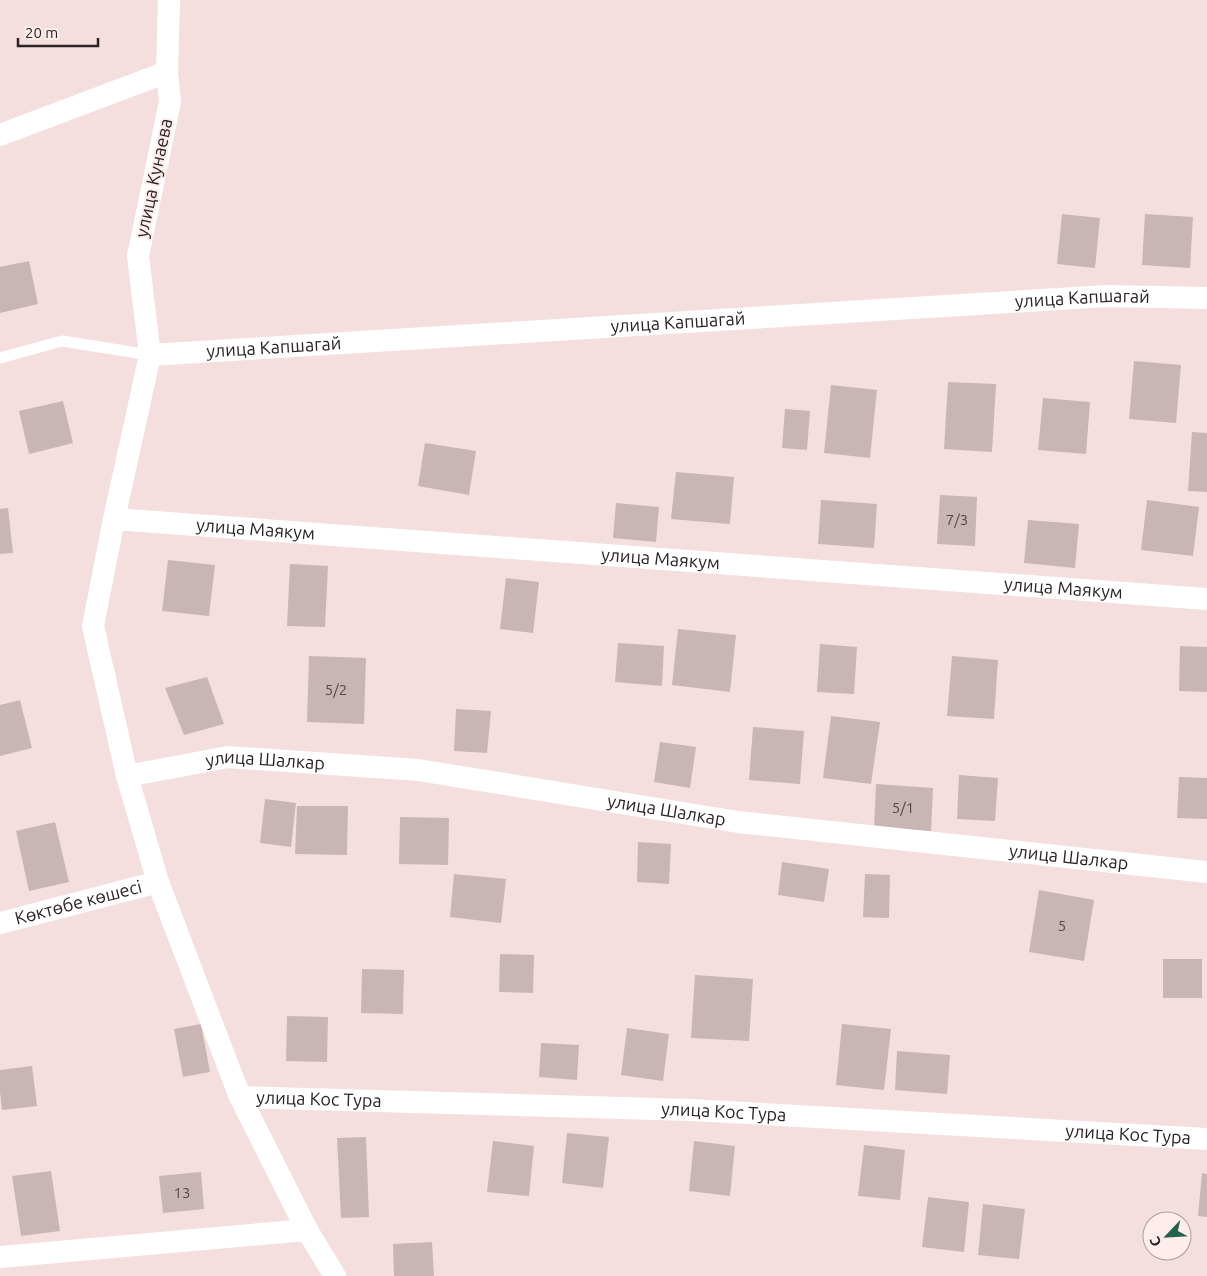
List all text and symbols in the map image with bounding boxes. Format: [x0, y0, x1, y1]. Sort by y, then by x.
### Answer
scale bar [18, 15, 98, 47]
text: 20 m [25, 24, 58, 41]
street label: улица Кунаева [131, 116, 175, 239]
street label: улица Капшагай [1014, 285, 1150, 311]
street label: улица Капшагай [610, 307, 746, 336]
street label: улица Капшагай [206, 332, 342, 361]
house number: 7/3 [946, 511, 968, 528]
street label: улица Маякум [196, 514, 316, 543]
street label: улица Маякум [600, 544, 721, 572]
street label: улица Маякум [1003, 573, 1124, 602]
house number: 5/2 [325, 681, 347, 698]
street label: улица Шалкар [204, 746, 326, 773]
street label: улица Шалкар [606, 790, 727, 829]
house number: 5/1 [892, 799, 914, 816]
street label: улица Шалкар [1008, 840, 1129, 873]
street label: Көктөбе көшесі [12, 876, 144, 928]
house number: 5 [1058, 917, 1066, 934]
street label: улица Кос Тура [256, 1086, 382, 1110]
street label: улица Кос Тура [661, 1098, 787, 1124]
street label: улица Кос Тура [1065, 1120, 1191, 1147]
house number: 13 [174, 1184, 190, 1201]
north arrow [1142, 1211, 1192, 1261]
text: С [1146, 1234, 1164, 1249]

